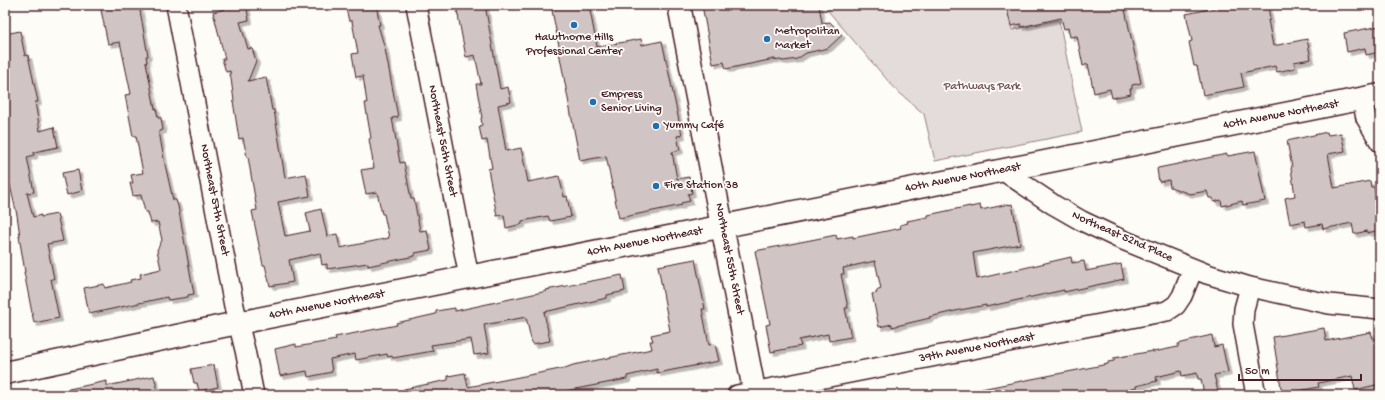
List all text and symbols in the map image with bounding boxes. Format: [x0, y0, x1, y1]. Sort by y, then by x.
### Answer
marker: Hawthorne Hills Professional Center [569, 20, 579, 30]
place label: Metropolitan Market [775, 25, 840, 53]
place label: Hawthorne Hills Professional Center [525, 31, 624, 59]
marker: Metropolitan Market [762, 34, 772, 44]
park label: Pathways Park [943, 80, 1022, 94]
street label: Northeast 56th Street [424, 84, 460, 199]
place label: Empress Senior Living [601, 88, 662, 116]
marker: Empress Senior Living [588, 97, 598, 107]
street label: 40th Avenue Northeast [1222, 97, 1341, 133]
place label: Yummy Café [663, 119, 725, 133]
marker: Yummy Café [651, 121, 661, 131]
street label: Northeast 57th Street [196, 143, 232, 258]
street label: 40th Avenue Northeast [904, 160, 1023, 196]
place label: Fire Station 38 [663, 179, 739, 193]
marker: Fire Station 38 [651, 181, 661, 191]
street label: Northeast 55th Street [711, 202, 747, 317]
street label: Northeast 52nd Place [1070, 209, 1175, 266]
street label: 40th Avenue Northeast [586, 224, 705, 260]
street label: 40th Avenue Northeast [268, 287, 387, 323]
street label: 39th Avenue Northeast [917, 330, 1037, 366]
scale bar [1239, 356, 1361, 382]
text: 50 m [1245, 365, 1270, 379]

